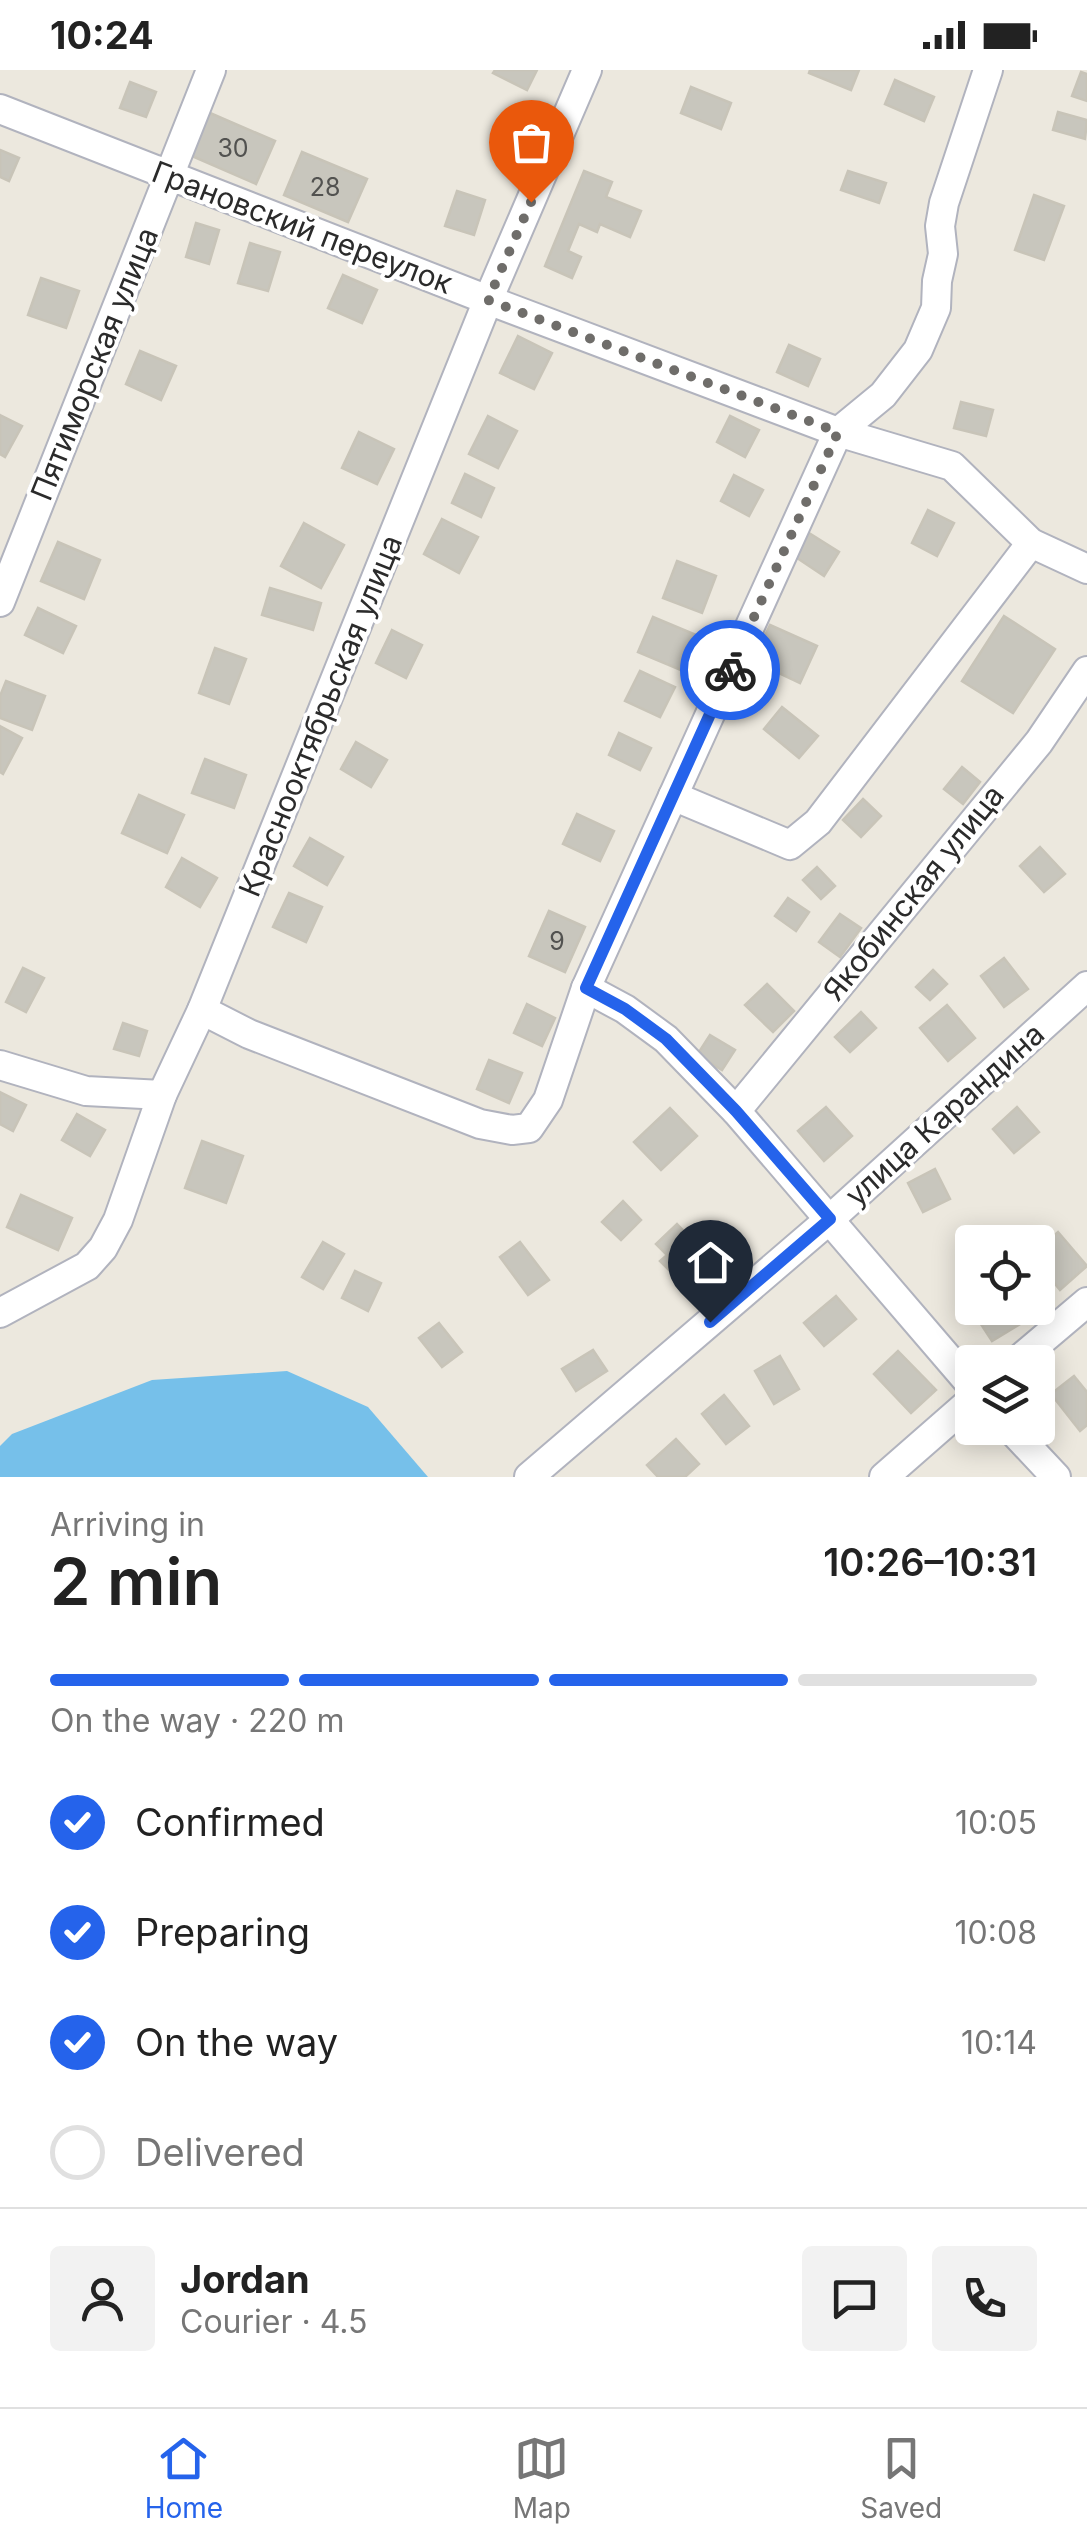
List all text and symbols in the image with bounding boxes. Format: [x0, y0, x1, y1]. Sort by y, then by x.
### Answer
text: 10:24 [50, 12, 154, 58]
pin [489, 100, 574, 203]
icon: bag [504, 115, 559, 170]
house number: 30 [217, 133, 249, 163]
street label: Грановский переулок [147, 153, 458, 301]
house number: 28 [310, 172, 340, 202]
street label: Пятиморская улица [23, 222, 165, 505]
street label: Краснооктябрьская улица [231, 530, 409, 902]
courier [680, 620, 780, 720]
icon: bike [703, 643, 758, 698]
street label: Якобинская улица [815, 777, 1011, 1007]
house number: 9 [549, 926, 565, 956]
street label: улица Карандина [837, 1016, 1051, 1213]
pin [668, 1220, 753, 1323]
map controls [955, 1225, 1055, 1445]
button: locate [955, 1225, 1055, 1325]
icon: home [683, 1235, 738, 1290]
button: layers [955, 1345, 1055, 1445]
text: Arriving in [50, 1505, 205, 1544]
text: 10:26–10:31 [823, 1539, 1037, 1585]
text: 2 min [50, 1542, 222, 1621]
text: On the way · 220 m [50, 1701, 345, 1740]
icon: check [50, 1795, 105, 1850]
text: Confirmed [135, 1799, 325, 1845]
text: 10:05 [955, 1803, 1037, 1842]
icon: check [50, 1905, 105, 1960]
text: Preparing [135, 1909, 310, 1955]
text: 10:08 [955, 1913, 1037, 1952]
icon: check [50, 2015, 105, 2070]
text: On the way [135, 2019, 338, 2065]
text: 10:14 [961, 2023, 1037, 2062]
text: Delivered [135, 2129, 305, 2175]
button: person [50, 2246, 155, 2351]
button: chat [802, 2246, 907, 2351]
button: phone [932, 2246, 1037, 2351]
text: Jordan [180, 2256, 310, 2302]
text: Courier · 4.5 [180, 2302, 368, 2341]
tab: Home [145, 2431, 223, 2525]
tab: Map [513, 2431, 571, 2525]
tab: Saved [860, 2431, 942, 2525]

